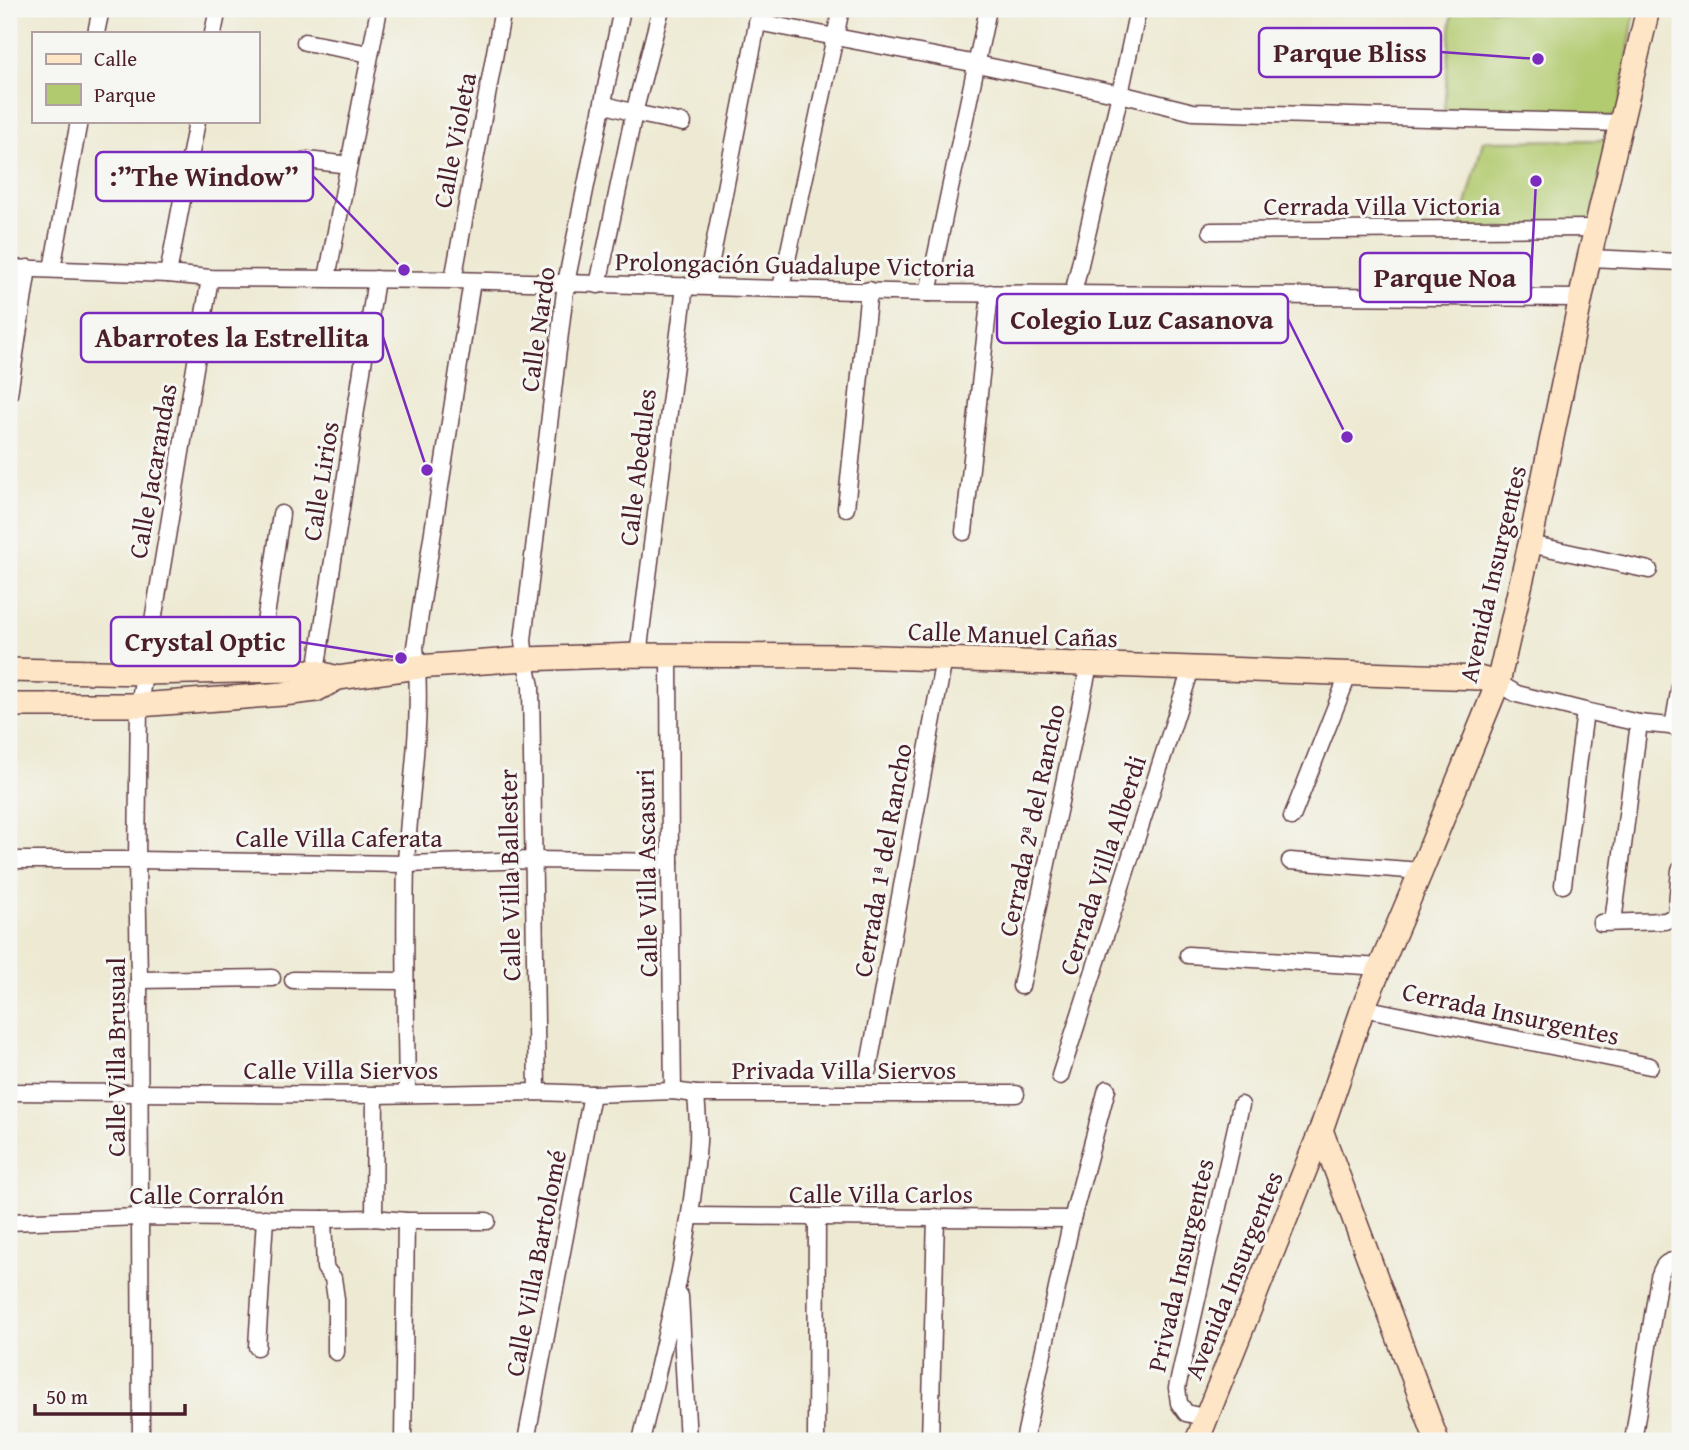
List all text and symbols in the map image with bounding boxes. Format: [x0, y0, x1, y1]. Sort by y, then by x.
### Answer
callout: Parque Bliss [1259, 28, 1441, 77]
text: Parque Bliss [1273, 31, 1427, 72]
legend [32, 32, 259, 122]
text: Calle [94, 43, 137, 74]
street label: Calle Violeta [422, 68, 486, 211]
text: Parque [94, 79, 156, 110]
callout: :”The Window” [96, 152, 313, 201]
text: :”The Window” [109, 155, 299, 196]
street label: Cerrada Villa Victoria [1263, 186, 1501, 225]
street label: Prolongación Guadalupe Victoria [615, 241, 976, 287]
callout: Parque Noa [1360, 253, 1531, 302]
text: Parque Noa [1374, 256, 1517, 297]
street label: Calle Nardo [509, 264, 565, 394]
callout: Colegio Luz Casanova [997, 294, 1288, 343]
text: Colegio Luz Casanova [1010, 298, 1274, 339]
callout: Abarrotes la Estrellita [81, 313, 383, 362]
text: Abarrotes la Estrellita [95, 316, 370, 357]
street label: Calle Jacarandas [117, 380, 187, 562]
street label: Calle Abedules [608, 386, 666, 548]
street label: Calle Lirios [291, 418, 349, 544]
street label: Avenida Insurgentes [1448, 461, 1536, 687]
street label: Calle Manuel Cañas [907, 611, 1119, 657]
callout: Crystal Optic [111, 617, 300, 666]
text: Crystal Optic [125, 620, 285, 661]
street label: Cerrada 2ª del Rancho [987, 700, 1075, 940]
street label: Cerrada 1ª del Rancho [842, 740, 922, 980]
street label: Cerrada Villa Alberdi [1048, 750, 1156, 980]
street label: Calle Villa Ballester [488, 768, 530, 981]
street label: Calle Villa Ascasuri [625, 769, 667, 977]
street label: Calle Villa Caferata [235, 818, 443, 857]
street label: Calle Villa Brusual [96, 957, 135, 1157]
street label: Cerrada Insurgentes [1399, 971, 1623, 1055]
street label: Calle Villa Siervos [244, 1050, 438, 1089]
street label: Privada Villa Siervos [732, 1050, 956, 1089]
street label: Calle Villa Bartolomé [494, 1146, 576, 1380]
street label: Privada Insurgentes [1137, 1155, 1223, 1375]
street label: Avenida Insurgentes [1173, 1165, 1293, 1385]
street label: Calle Villa Carlos [789, 1174, 973, 1213]
street label: Calle Corralón [130, 1175, 285, 1214]
scale bar [35, 1373, 186, 1417]
text: 50 m [46, 1381, 88, 1412]

